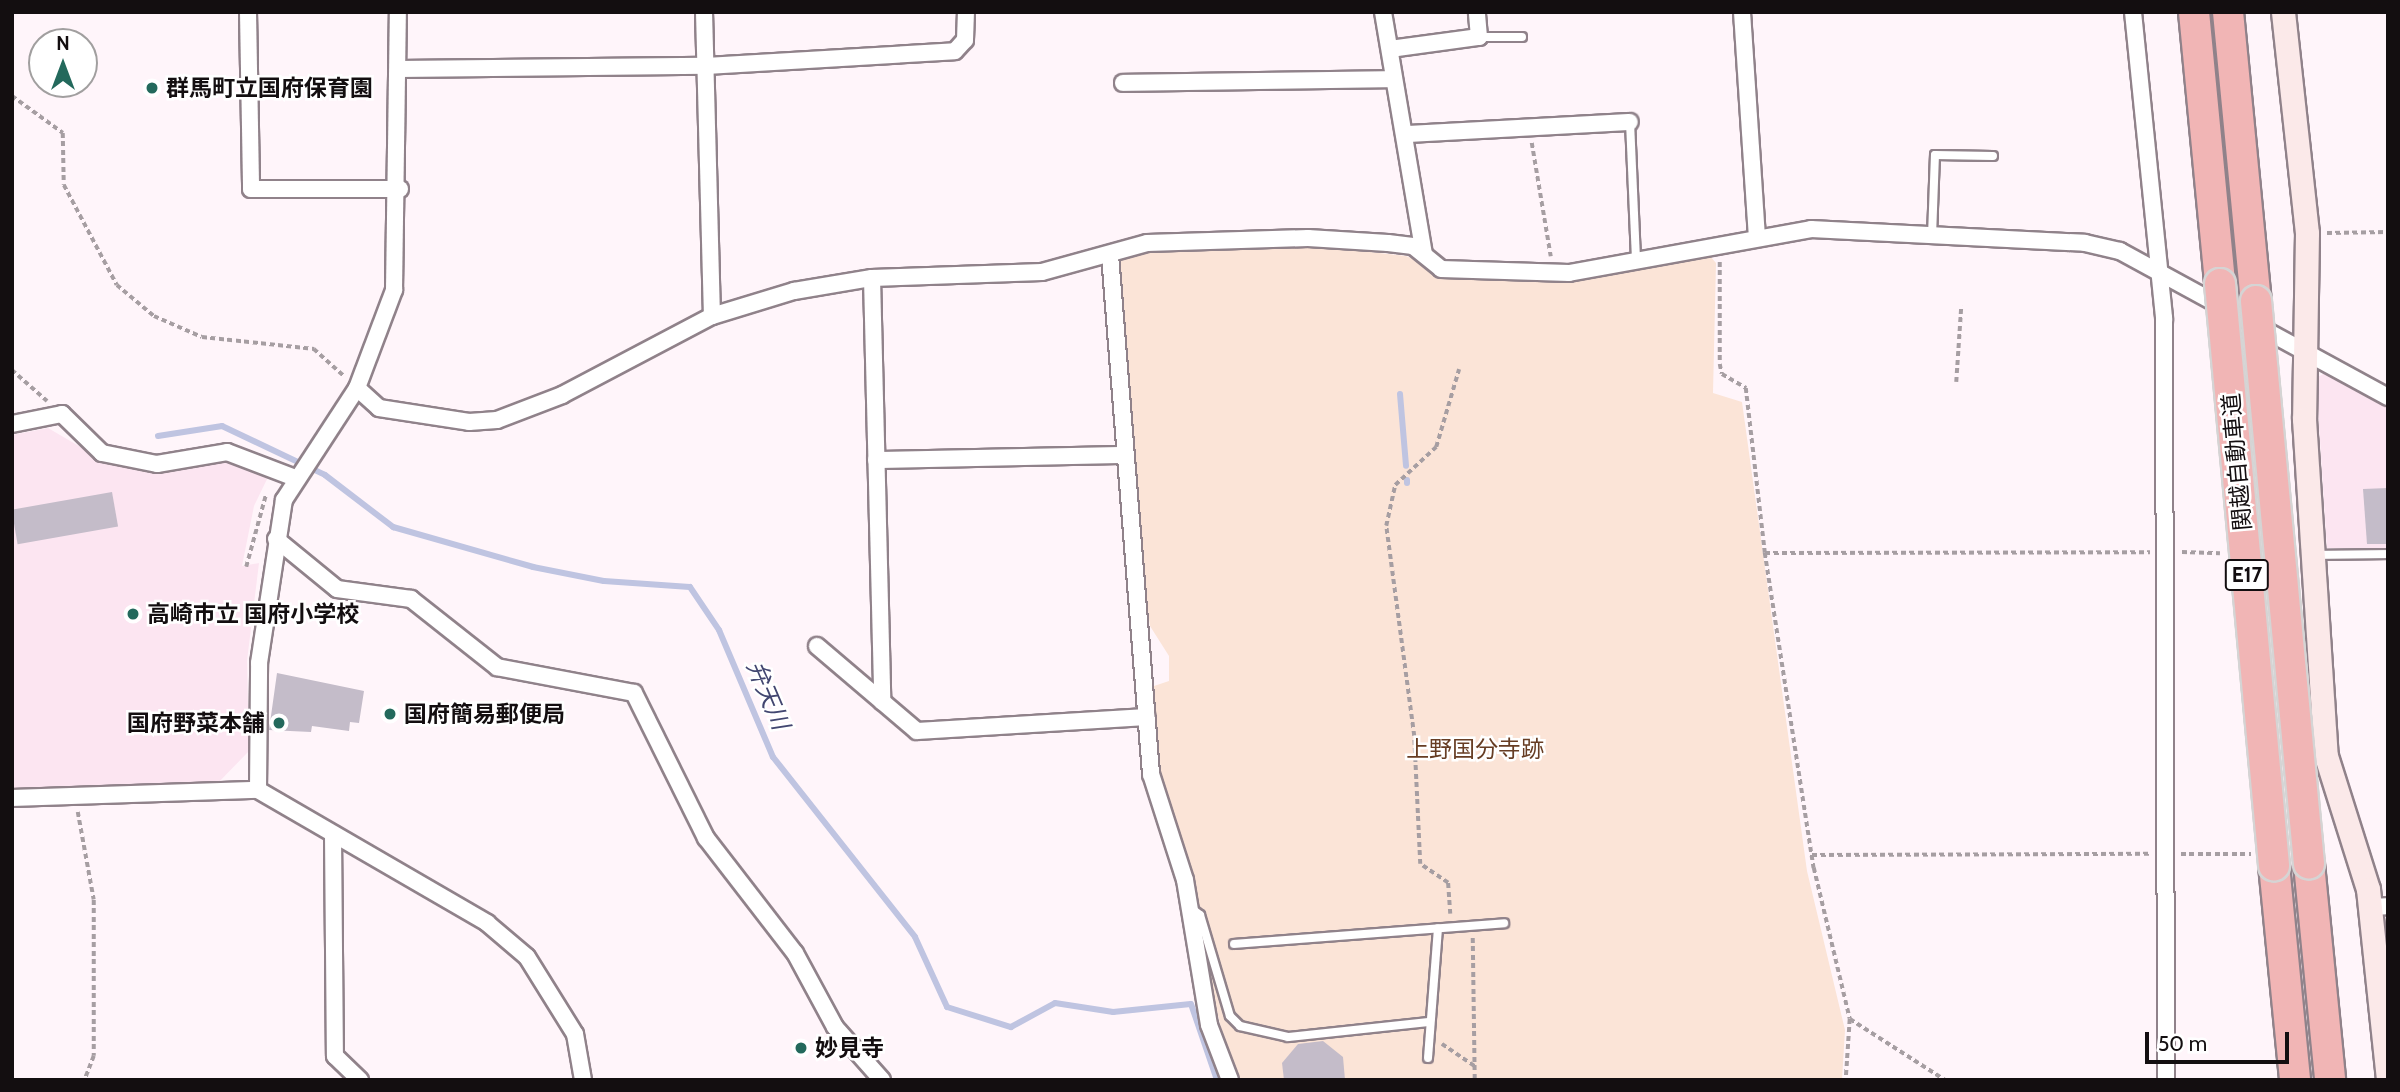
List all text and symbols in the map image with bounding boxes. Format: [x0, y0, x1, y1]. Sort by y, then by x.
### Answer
north arrow [28, 28, 98, 98]
text: N [56, 32, 70, 55]
place label: 群馬町立国府保育園 [166, 74, 373, 102]
marker: 群馬町立国府保育園 [144, 80, 160, 96]
street label: 関越自動車道 [2217, 392, 2257, 532]
road number: E17 [2224, 558, 2270, 592]
place label: 高崎市立 国府小学校 [147, 600, 359, 628]
marker: 高崎市立 国府小学校 [125, 606, 141, 622]
water label: 弁天川 [741, 656, 795, 734]
place label: 国府簡易郵便局 [404, 700, 565, 728]
marker: 国府簡易郵便局 [382, 706, 398, 722]
place label: 国府野菜本舗 [127, 709, 265, 737]
marker: 国府野菜本舗 [271, 715, 287, 731]
park label: 上野国分寺跡 [1406, 735, 1544, 763]
scale bar [2148, 1018, 2292, 1062]
text: 50 m [2158, 1031, 2207, 1056]
place label: 妙見寺 [815, 1034, 884, 1062]
marker: 妙見寺 [793, 1040, 809, 1056]

